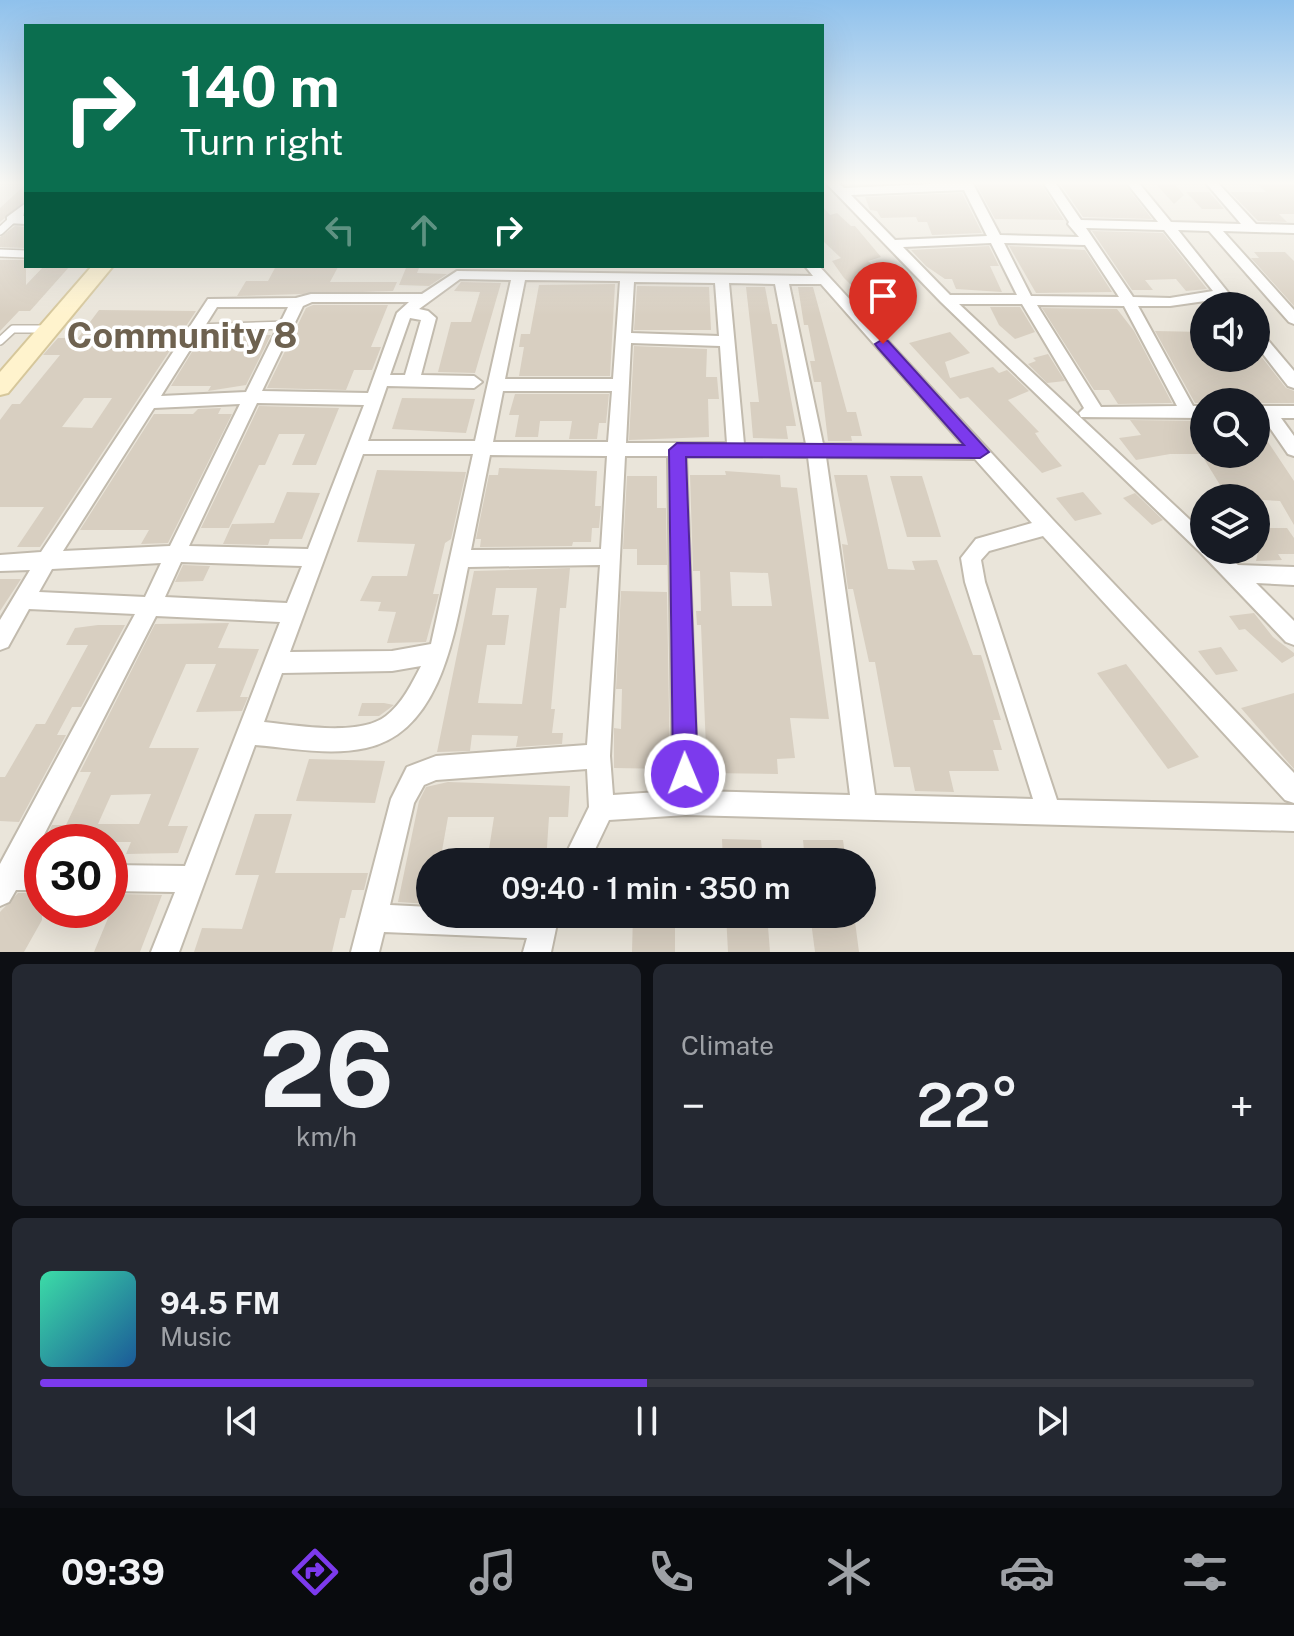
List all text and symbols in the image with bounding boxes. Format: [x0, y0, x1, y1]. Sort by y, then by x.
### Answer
text: 140 m [180, 54, 340, 120]
icon: right [48, 56, 152, 160]
text: Turn right [180, 121, 343, 163]
icon: left [318, 208, 362, 252]
icon: ahead [402, 208, 446, 252]
icon: right [486, 208, 530, 252]
pin [849, 262, 917, 344]
icon: arrive [861, 274, 905, 318]
map controls [1190, 292, 1270, 564]
button: sound [1190, 292, 1270, 372]
district label: Community 8 [67, 314, 297, 356]
button: search [1190, 388, 1270, 468]
button: layers [1190, 484, 1270, 564]
position arrow [643, 732, 727, 816]
speed limit sign: 30 [24, 824, 128, 928]
text: 09:40 · 1 min · 350 m [501, 870, 791, 906]
text: 26 [259, 1008, 394, 1130]
text: Climate [681, 1030, 774, 1061]
text: 22° [916, 1070, 1019, 1141]
text: − [681, 1080, 705, 1132]
text: + [1230, 1080, 1254, 1132]
text: km/h [296, 1121, 357, 1152]
text: 94.5 FM [160, 1285, 280, 1321]
text: Music [160, 1321, 232, 1352]
icon: previous [220, 1399, 264, 1443]
icon: pause [625, 1399, 669, 1443]
icon: next [1030, 1399, 1074, 1443]
icon: directions [287, 1544, 343, 1600]
icon: music [465, 1544, 521, 1600]
icon: phone [643, 1544, 699, 1600]
icon: climate [821, 1544, 877, 1600]
icon: car [999, 1544, 1055, 1600]
icon: filters [1177, 1544, 1233, 1600]
text: 09:39 [61, 1551, 165, 1593]

